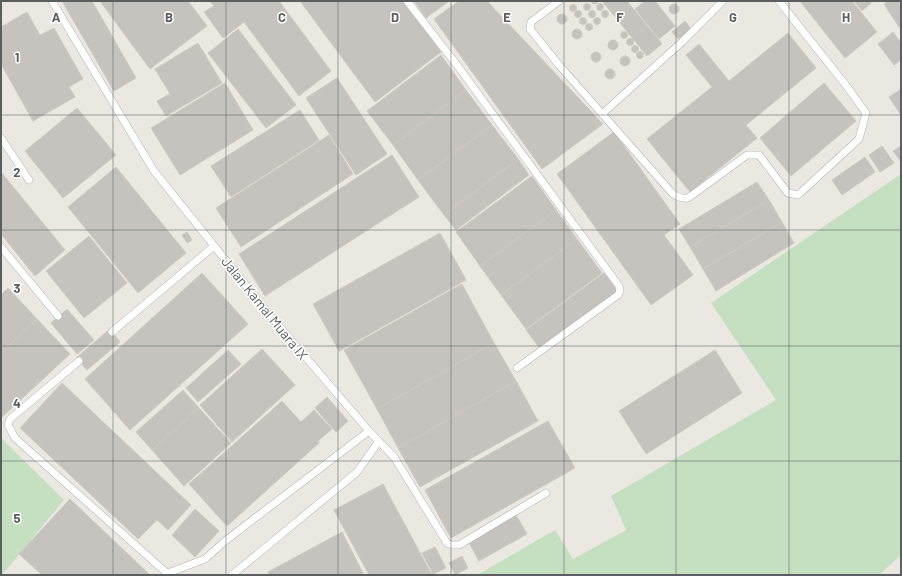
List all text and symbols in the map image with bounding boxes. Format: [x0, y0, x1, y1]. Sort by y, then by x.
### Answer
text: A [52, 9, 61, 25]
text: B [165, 9, 173, 25]
text: C [278, 9, 286, 25]
text: D [391, 9, 399, 25]
text: E [503, 9, 511, 25]
text: F [616, 9, 624, 25]
text: G [729, 9, 737, 25]
text: H [842, 9, 850, 25]
text: 1 [15, 49, 19, 65]
text: 2 [13, 164, 21, 180]
street label: Jalan Kamal Muara IX [218, 253, 312, 363]
text: 3 [13, 280, 21, 296]
text: 4 [13, 395, 21, 411]
text: 5 [13, 510, 21, 526]

